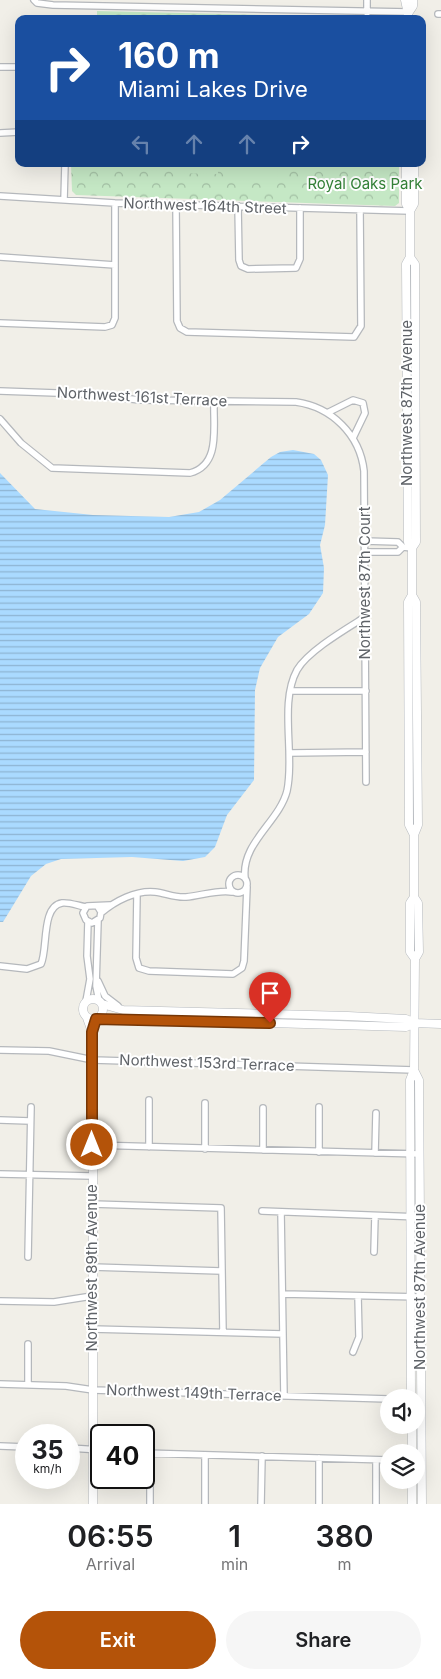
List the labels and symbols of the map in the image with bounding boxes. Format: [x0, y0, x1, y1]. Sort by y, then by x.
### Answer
park label: Royal Oaks Park [307, 174, 423, 193]
street label: Northwest 164th Street [123, 193, 287, 218]
street label: Northwest 87th Avenue [397, 320, 416, 486]
street label: Northwest 161st Terrace [56, 383, 228, 410]
street label: Northwest 87th Court [355, 506, 374, 660]
pin [249, 972, 291, 1023]
street label: Northwest 153rd Terrace [119, 1050, 295, 1075]
position arrow [65, 1118, 117, 1170]
street label: Northwest 89th Avenue [82, 1184, 101, 1352]
street label: Northwest 87th Avenue [410, 1204, 429, 1370]
street label: Northwest 149th Terrace [106, 1380, 282, 1405]
speed limit sign: 40 [90, 1424, 155, 1489]

